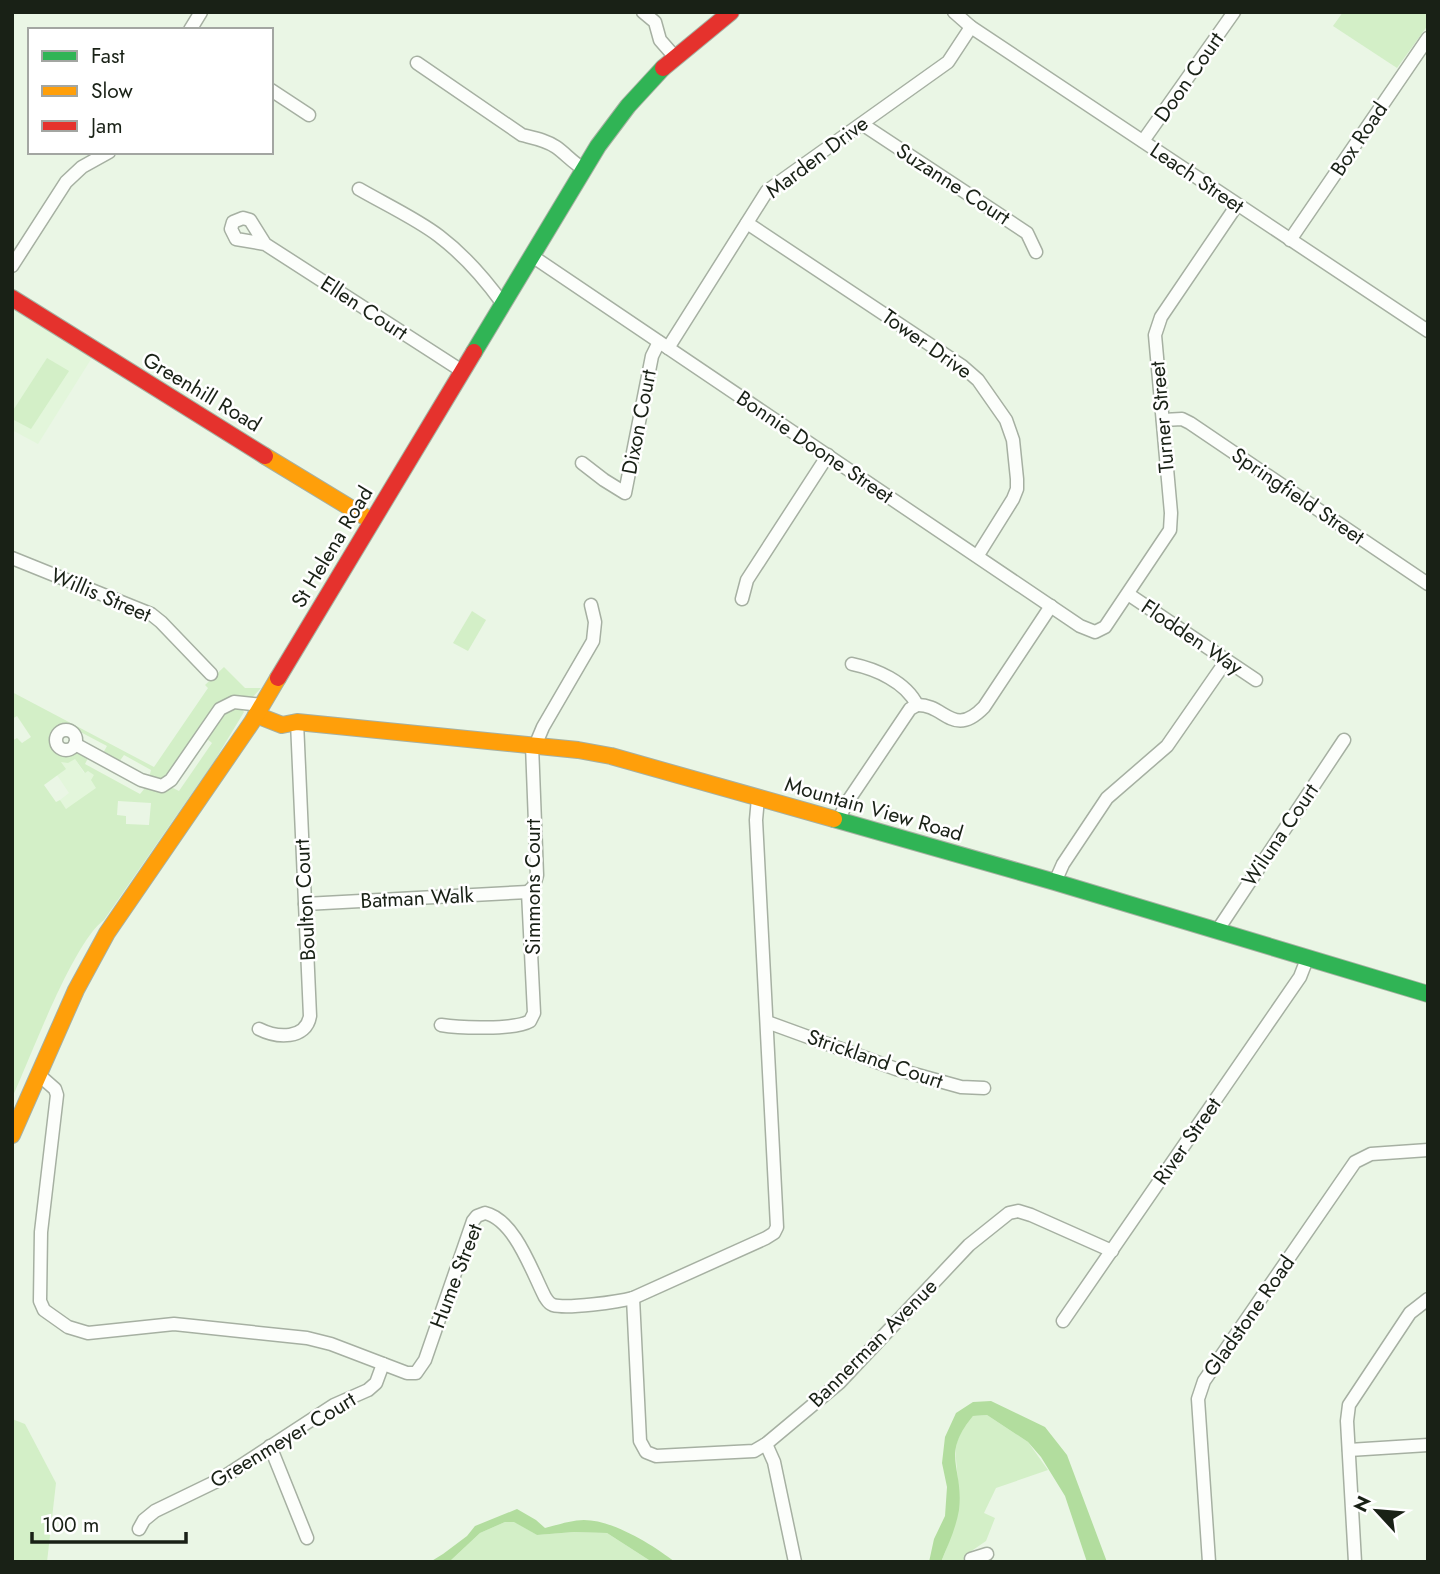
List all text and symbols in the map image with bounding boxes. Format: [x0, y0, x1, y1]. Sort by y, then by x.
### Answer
street label: Doon Court [1147, 26, 1231, 128]
legend [28, 28, 273, 154]
text: Fast [91, 41, 124, 71]
text: Slow [91, 76, 133, 106]
street label: Box Road [1323, 96, 1395, 182]
street label: Marden Drive [760, 108, 875, 205]
text: Jam [88, 111, 123, 141]
street label: Leach Street [1144, 135, 1250, 221]
street label: Suzanne Court [890, 136, 1016, 232]
street label: Ellen Court [315, 269, 413, 347]
street label: Tower Drive [876, 302, 978, 386]
street label: Greenhill Road [137, 345, 267, 439]
street label: Turner Street [1142, 360, 1182, 474]
street label: Dixon Court [614, 367, 664, 477]
street label: Bonnie Doone Street [731, 383, 899, 511]
street label: Springfield Street [1226, 440, 1370, 552]
street label: St Helena Road [284, 481, 380, 613]
street label: Willis Street [46, 560, 156, 630]
street label: Flodden Way [1135, 592, 1249, 683]
street label: Mountain View Road [781, 769, 967, 849]
street label: Wiluna Court [1234, 777, 1326, 893]
street label: Simmons Court [518, 819, 548, 955]
street label: Boulton Court [287, 838, 323, 962]
street label: Batman Walk [360, 880, 475, 916]
street label: Strickland Court [803, 1022, 947, 1096]
street label: River Street [1146, 1091, 1228, 1191]
street label: Hume Street [422, 1219, 490, 1333]
street label: Gladstone Road [1196, 1249, 1302, 1383]
street label: Bannerman Avenue [802, 1272, 944, 1414]
street label: Greenmeyer Court [205, 1385, 361, 1495]
north arrow [1342, 1476, 1412, 1546]
text: N [1347, 1491, 1378, 1516]
scale bar [32, 1500, 186, 1544]
text: 100 m [42, 1510, 99, 1540]

